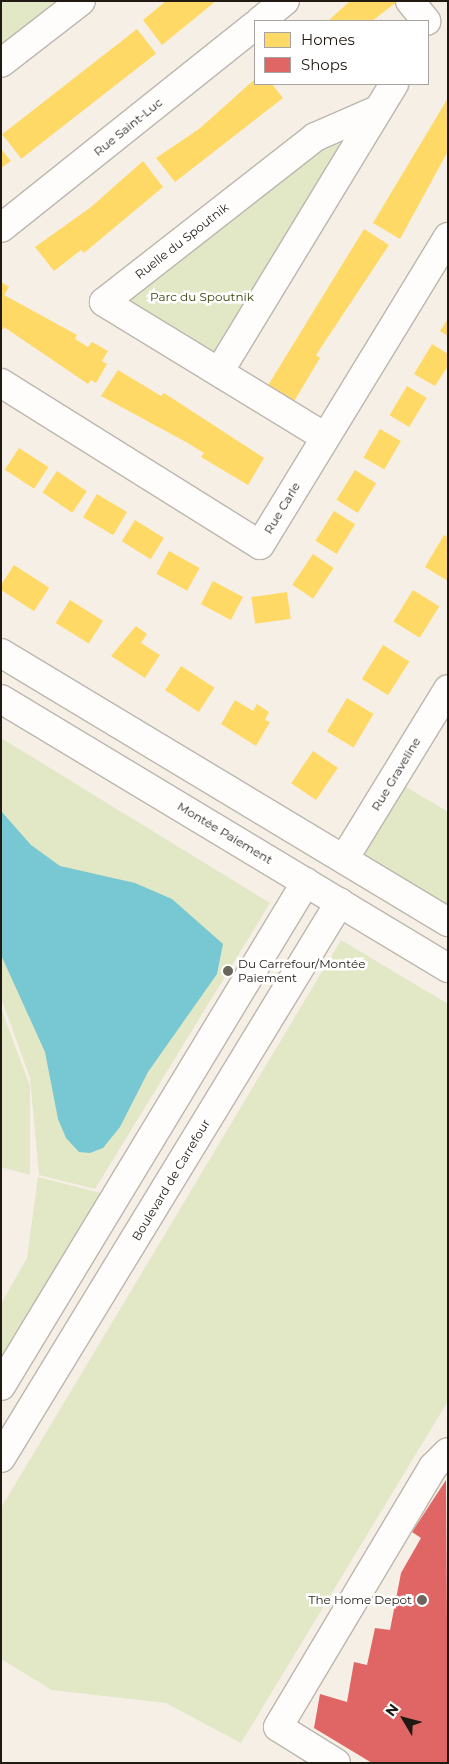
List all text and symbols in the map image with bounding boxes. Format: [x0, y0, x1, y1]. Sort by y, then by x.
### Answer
legend [254, 20, 429, 85]
text: Homes [301, 30, 355, 49]
text: Shops [301, 55, 347, 74]
street label: Rue Saint-Luc [91, 95, 165, 159]
street label: Ruelle du Spoutnik [132, 200, 232, 282]
park label: Parc du Spoutnik [150, 290, 254, 304]
street label: Rue Carle [261, 480, 303, 536]
street label: Rue Graveline [368, 735, 424, 813]
street label: Montée Paiement [175, 799, 275, 867]
place label: Du Carrefour/Montée Paiement [238, 957, 365, 985]
marker: Du Carrefour/Montée Paiement [222, 965, 234, 977]
street label: Boulevard de Carrefour [129, 1117, 213, 1243]
place label: The Home Depot [309, 1593, 412, 1607]
marker: The Home Depot [416, 1594, 428, 1606]
north arrow [379, 1694, 429, 1744]
text: N [381, 1700, 403, 1720]

